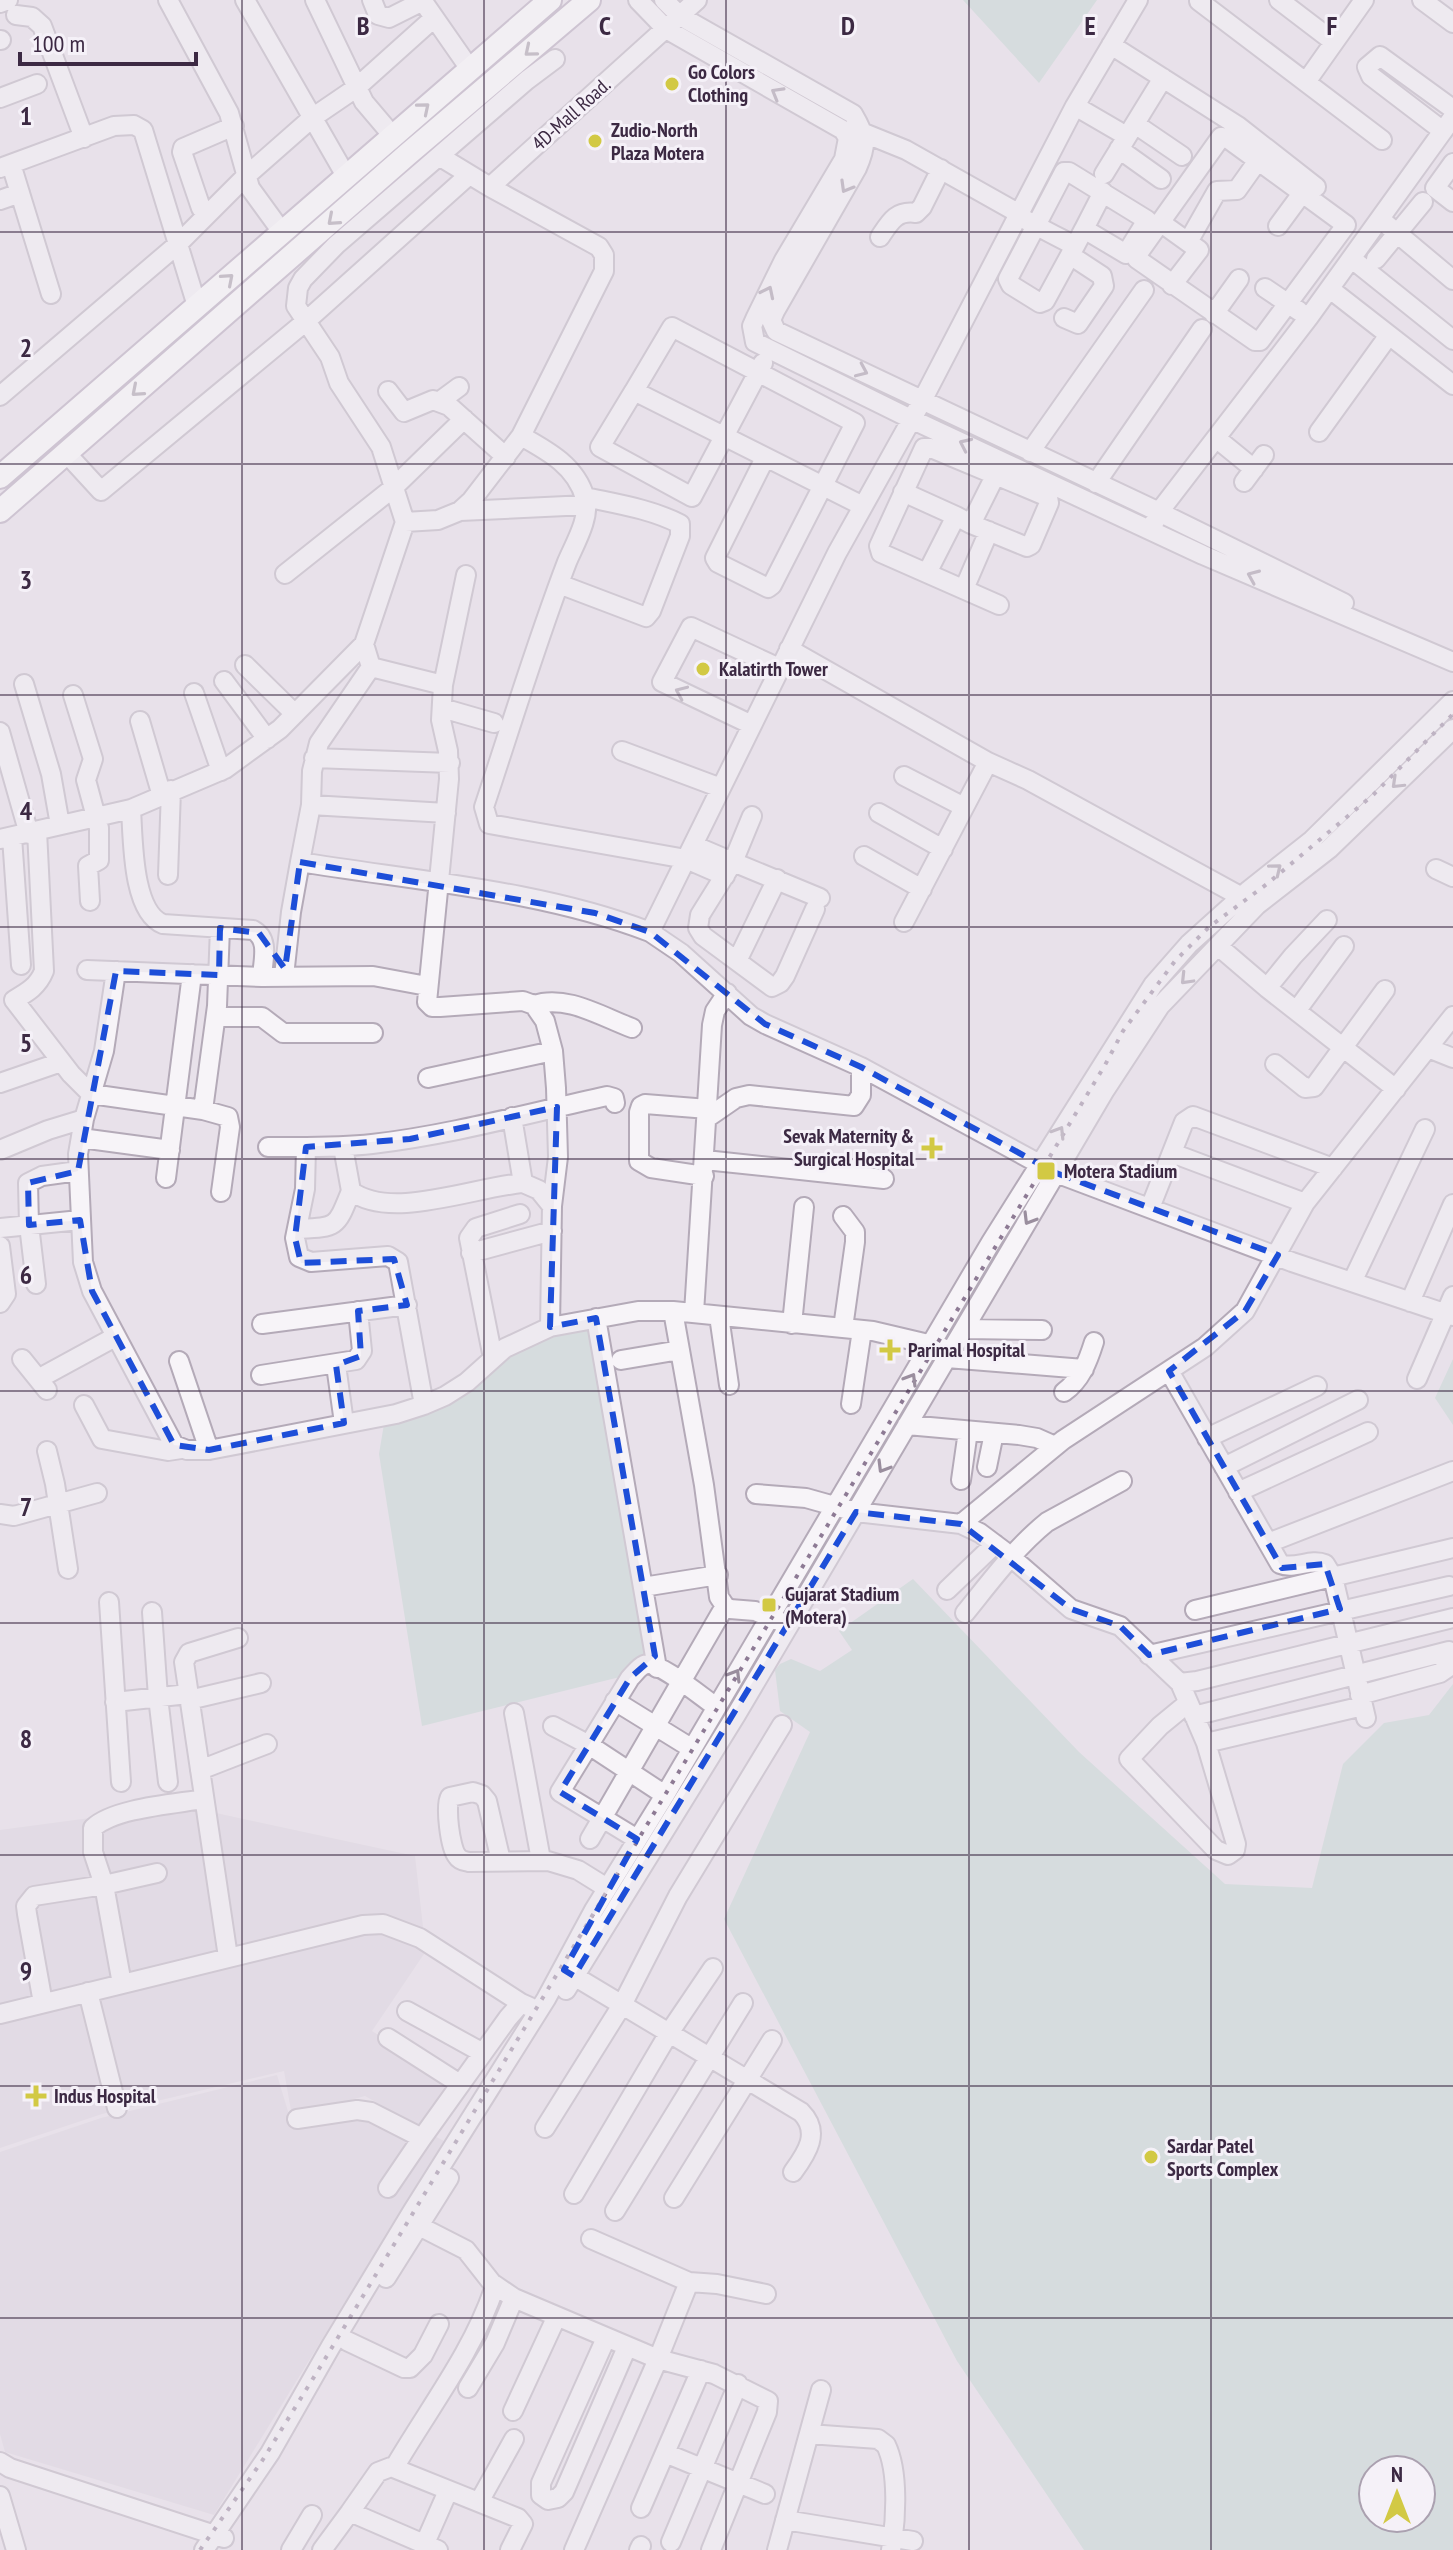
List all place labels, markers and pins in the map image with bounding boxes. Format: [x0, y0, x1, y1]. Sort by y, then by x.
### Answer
place label: Go Colors Clothing [688, 59, 755, 108]
marker: Go Colors Clothing [663, 75, 681, 93]
place label: Zudio-North Plaza Motera [611, 117, 704, 166]
marker: Zudio-North Plaza Motera [586, 132, 604, 150]
place label: Kalatirth Tower [719, 656, 828, 682]
marker: Kalatirth Tower [694, 660, 712, 678]
place label: Sevak Maternity & Surgical Hospital [783, 1123, 914, 1172]
marker: Sevak Maternity & Surgical Hospital [921, 1137, 943, 1159]
place label: Motera Stadium [1064, 1158, 1177, 1184]
marker: Motera Stadium [1035, 1160, 1057, 1182]
place label: Parimal Hospital [908, 1337, 1025, 1363]
marker: Parimal Hospital [879, 1339, 901, 1361]
place label: Gujarat Stadium (Motera) [785, 1581, 899, 1630]
marker: Gujarat Stadium (Motera) [760, 1596, 778, 1614]
place label: Indus Hospital [54, 2083, 156, 2109]
marker: Indus Hospital [25, 2085, 47, 2107]
place label: Sardar Patel Sports Complex [1167, 2133, 1278, 2182]
marker: Sardar Patel Sports Complex [1142, 2148, 1160, 2166]

